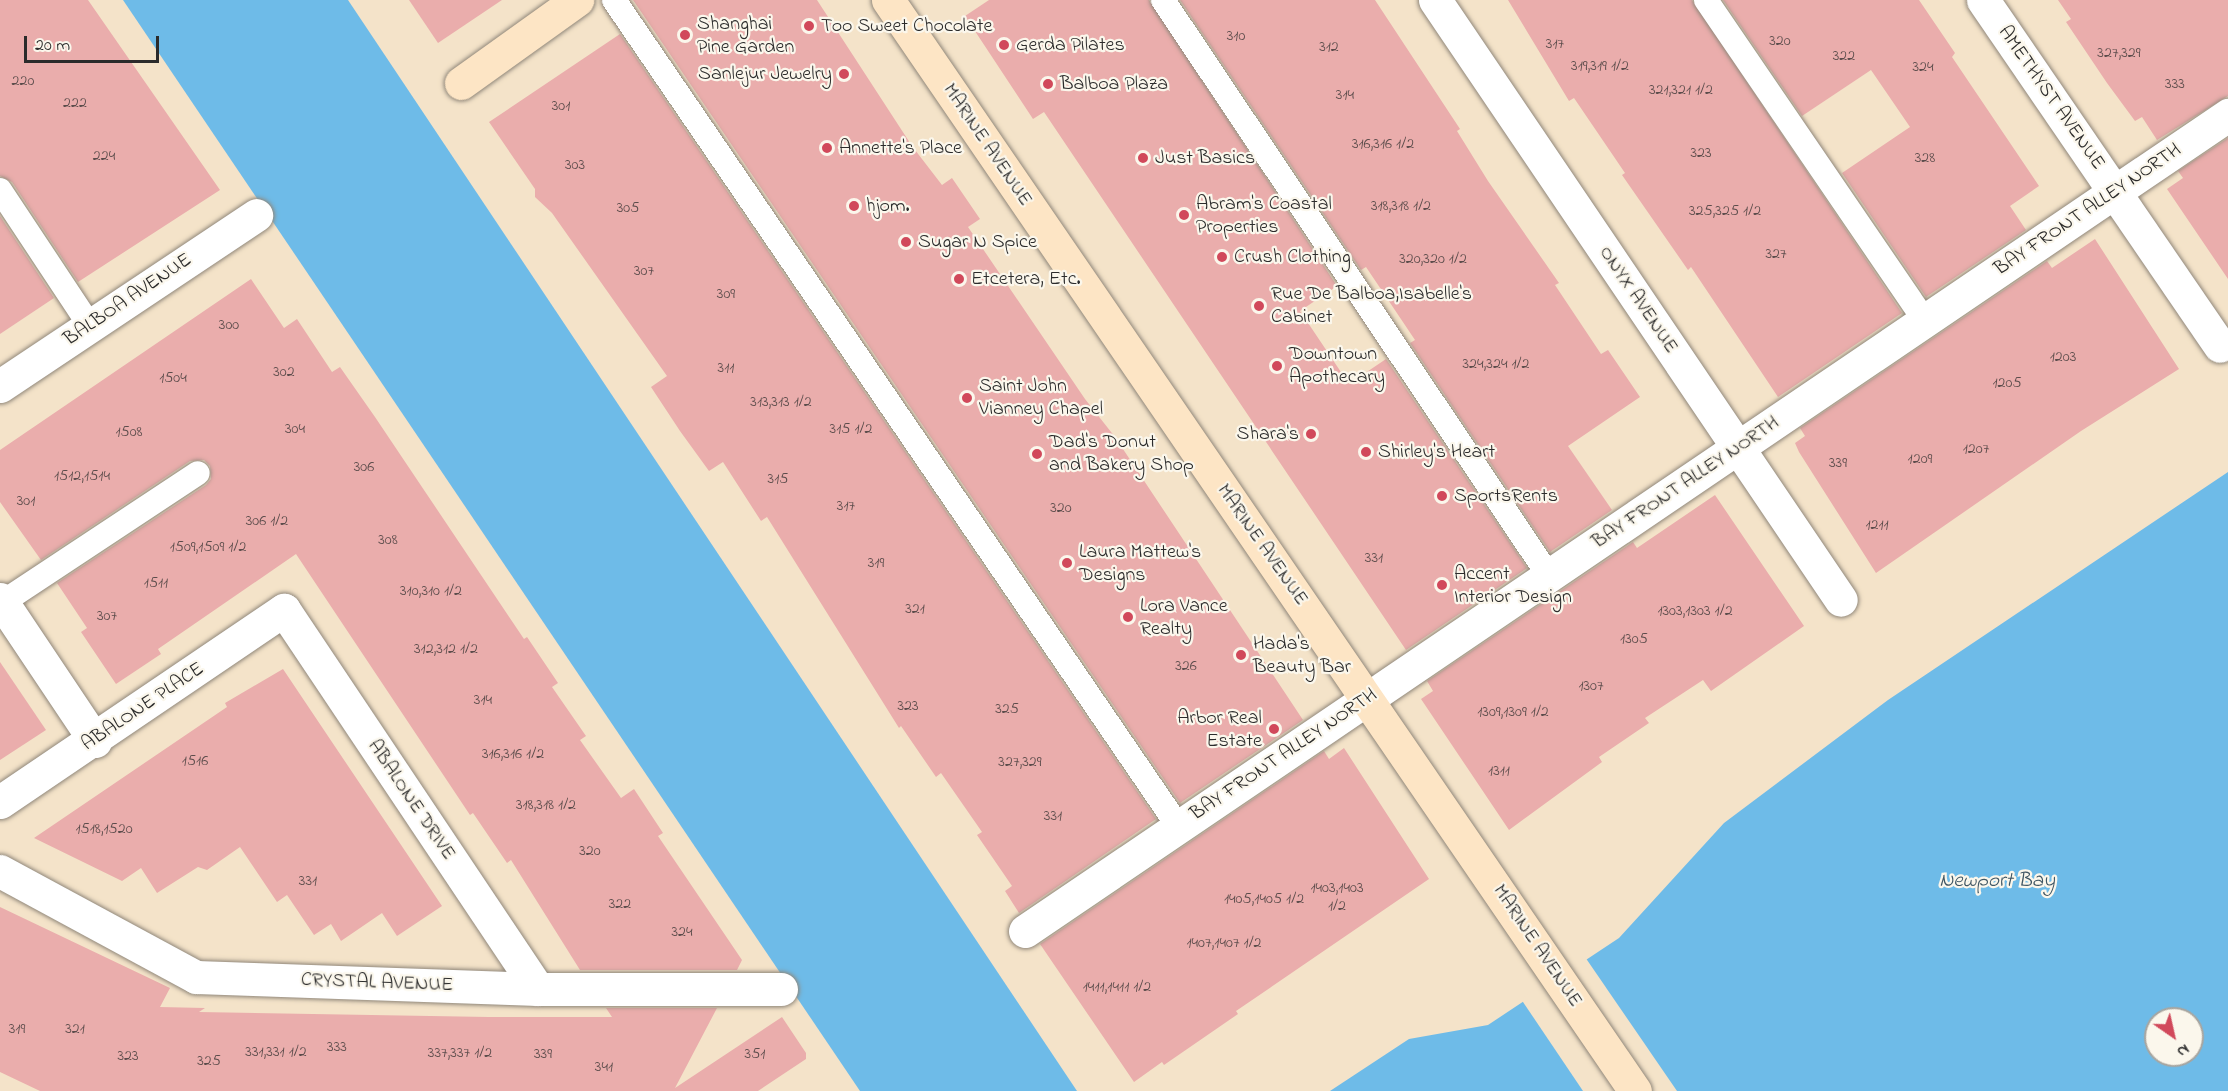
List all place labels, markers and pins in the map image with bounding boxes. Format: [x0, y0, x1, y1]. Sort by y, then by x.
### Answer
place label: Shanghai Pine Garden [697, 12, 794, 59]
place label: Too Sweet Chocolate [821, 14, 992, 38]
marker: Too Sweet Chocolate [802, 19, 816, 33]
marker: Shanghai Pine Garden [678, 28, 692, 42]
place label: Gerda Pilates [1016, 33, 1125, 57]
marker: Gerda Pilates [997, 38, 1011, 52]
place label: Sanlejur Jewelry [698, 62, 832, 86]
marker: Sanlejur Jewelry [837, 67, 851, 81]
place label: Balboa Plaza [1060, 72, 1168, 96]
marker: Balboa Plaza [1041, 77, 1055, 91]
place label: Annette's Place [839, 136, 962, 160]
marker: Annette's Place [820, 141, 834, 155]
place label: Just Basics [1155, 146, 1255, 170]
marker: Just Basics [1136, 151, 1150, 165]
place label: Abram's Coastal Properties [1196, 192, 1332, 239]
place label: hjom. [866, 194, 909, 218]
marker: hjom. [847, 199, 861, 213]
marker: Abram's Coastal Properties [1177, 208, 1191, 222]
place label: Sugar N Spice [918, 230, 1037, 254]
marker: Sugar N Spice [899, 235, 913, 249]
place label: Crush Clothing [1234, 245, 1351, 269]
marker: Crush Clothing [1215, 250, 1229, 264]
place label: Etcetera, Etc. [971, 267, 1081, 291]
marker: Etcetera, Etc. [952, 272, 966, 286]
place label: Rue De Balboa,Isabelle's Cabinet [1271, 282, 1472, 329]
marker: Rue De Balboa,Isabelle's Cabinet [1252, 299, 1266, 313]
place label: Downtown Apothecary [1289, 342, 1385, 389]
marker: Downtown Apothecary [1270, 359, 1284, 373]
place label: Saint John Vianney Chapel [979, 374, 1103, 421]
marker: Saint John Vianney Chapel [960, 391, 974, 405]
place label: Shara's [1237, 422, 1299, 446]
marker: Shara's [1304, 427, 1318, 441]
place label: Dad's Donut and Bakery Shop [1049, 430, 1194, 477]
place label: Shirley's Heart [1378, 440, 1495, 464]
marker: Shirley's Heart [1359, 445, 1373, 459]
marker: Dad's Donut and Bakery Shop [1030, 447, 1044, 461]
place label: SportsRents [1454, 484, 1558, 508]
marker: SportsRents [1435, 489, 1449, 503]
place label: Laura Mattew's Designs [1079, 540, 1201, 587]
marker: Laura Mattew's Designs [1060, 556, 1074, 570]
place label: Accent Interior Design [1454, 562, 1572, 609]
marker: Accent Interior Design [1435, 578, 1449, 592]
place label: Lora Vance Realty [1140, 594, 1228, 641]
marker: Lora Vance Realty [1121, 610, 1135, 624]
place label: Hada's Beauty Bar [1253, 632, 1351, 679]
marker: Hada's Beauty Bar [1234, 648, 1248, 662]
place label: Arbor Real Estate [1177, 706, 1262, 753]
marker: Arbor Real Estate [1267, 722, 1281, 736]

